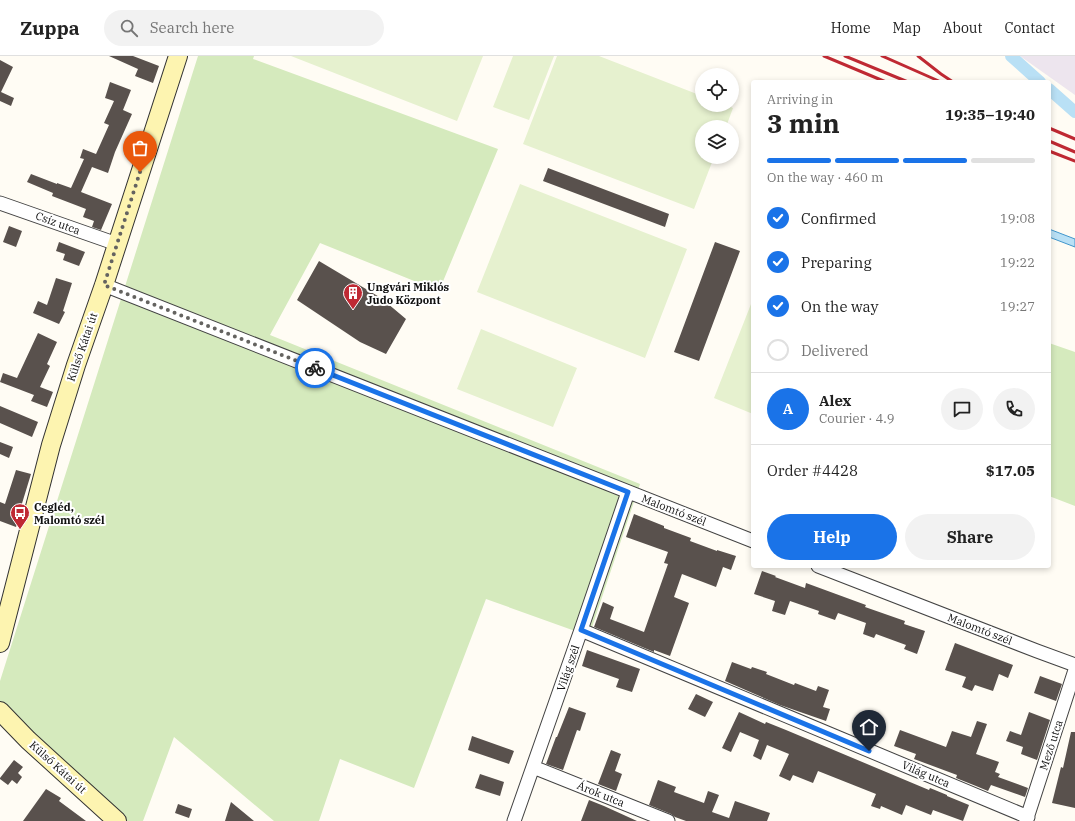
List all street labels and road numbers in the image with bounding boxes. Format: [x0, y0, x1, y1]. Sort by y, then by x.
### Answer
street label: Csíz utca [34, 208, 82, 238]
street label: Külső Kátai út [64, 311, 100, 383]
street label: Malomtó szél [640, 491, 708, 529]
street label: Malomtó szél [946, 610, 1014, 648]
street label: Világ szél [554, 643, 582, 693]
street label: Mező utca [1036, 718, 1066, 772]
street label: Külső Kátai út [27, 738, 89, 796]
street label: Világ utca [900, 758, 952, 790]
street label: Árok utca [575, 778, 627, 810]

